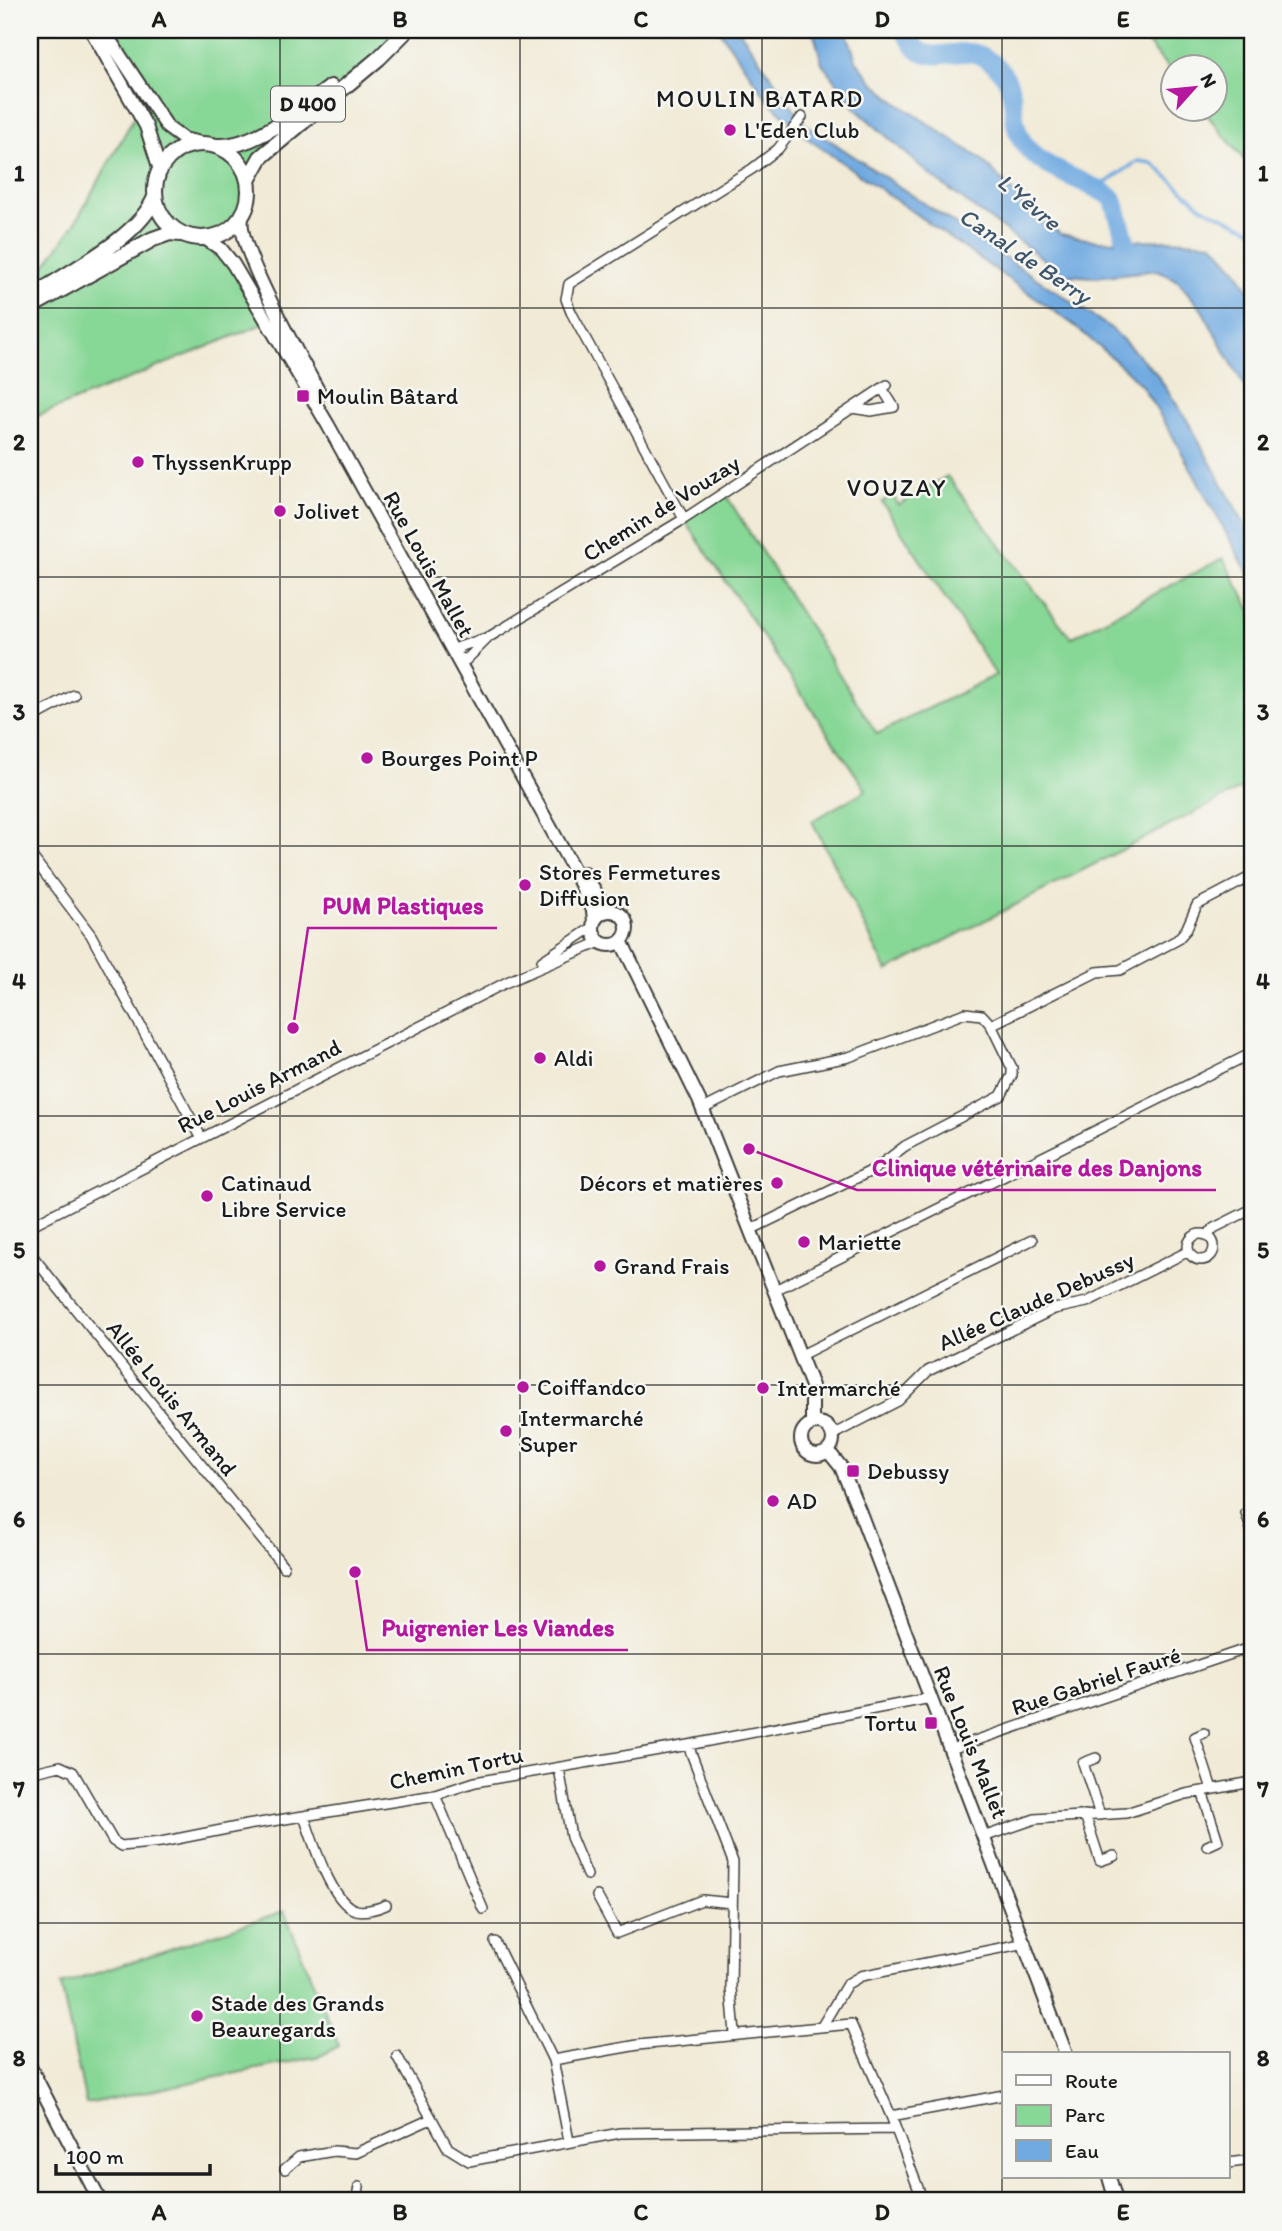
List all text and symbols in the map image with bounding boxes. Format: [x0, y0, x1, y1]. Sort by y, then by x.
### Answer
text: A [151, 5, 167, 33]
text: B [393, 5, 408, 33]
text: C [634, 5, 649, 33]
text: D [874, 5, 890, 33]
text: E [1117, 5, 1130, 33]
north arrow [1160, 52, 1230, 122]
text: N [1196, 70, 1222, 91]
district label: MOULIN BATARD [656, 84, 864, 113]
road number: D 400 [271, 86, 345, 122]
place label: L'Eden Club [744, 116, 859, 144]
marker: L'Eden Club [722, 122, 738, 138]
text: 1 [14, 159, 25, 187]
text: 1 [1258, 159, 1269, 187]
water label: L'Yèvre [992, 167, 1068, 237]
water label: Canal de Berry [954, 201, 1099, 312]
place label: Moulin Bâtard [317, 382, 458, 410]
marker: Moulin Bâtard [295, 388, 311, 404]
text: 2 [13, 428, 26, 456]
text: 2 [1257, 428, 1270, 456]
place label: ThyssenKrupp [152, 448, 292, 476]
street label: Chemin de Vouzay [577, 448, 745, 568]
marker: ThyssenKrupp [130, 454, 146, 470]
district label: VOUZAY [847, 473, 947, 502]
street label: Rue Louis Mallet [377, 486, 481, 642]
place label: Jolivet [294, 497, 360, 525]
marker: Jolivet [272, 503, 288, 519]
text: 3 [13, 698, 26, 726]
text: 3 [1257, 698, 1270, 726]
place label: Bourges Point P [381, 744, 538, 772]
marker: Bourges Point P [359, 750, 375, 766]
place label: Stores Fermetures Diffusion [539, 858, 721, 912]
marker: Stores Fermetures Diffusion [517, 877, 533, 893]
callout: PUM Plastiques [308, 883, 497, 928]
text: PUM Plastiques [322, 891, 484, 921]
text: 4 [12, 967, 26, 995]
text: 4 [1256, 967, 1270, 995]
street label: Rue Louis Armand [172, 1033, 346, 1139]
place label: Aldi [554, 1044, 593, 1072]
marker: Aldi [532, 1050, 548, 1066]
callout: Clinique vétérinaire des Danjons [857, 1145, 1216, 1190]
text: Clinique vétérinaire des Danjons [872, 1153, 1202, 1183]
place label: Catinaud Libre Service [221, 1169, 346, 1223]
place label: Décors et matières [579, 1169, 763, 1197]
marker: Décors et matières [769, 1175, 785, 1191]
marker: Catinaud Libre Service [199, 1188, 215, 1204]
place label: Mariette [818, 1228, 902, 1256]
marker: Mariette [796, 1234, 812, 1250]
text: 5 [13, 1236, 25, 1264]
text: 5 [1257, 1236, 1269, 1264]
street label: Allée Claude Debussy [934, 1245, 1138, 1357]
place label: Grand Frais [614, 1252, 729, 1280]
marker: Grand Frais [592, 1258, 608, 1274]
street label: Allée Louis Armand [101, 1315, 243, 1481]
place label: Coiffandco [537, 1373, 646, 1401]
place label: Intermarché [777, 1374, 901, 1402]
marker: Coiffandco [515, 1379, 531, 1395]
marker: Intermarché [755, 1380, 771, 1396]
place label: Intermarché Super [520, 1404, 644, 1458]
marker: Intermarché Super [498, 1423, 514, 1439]
place label: Debussy [867, 1457, 949, 1485]
marker: Debussy [845, 1463, 861, 1479]
place label: AD [787, 1487, 817, 1515]
marker: AD [765, 1493, 781, 1509]
text: 6 [13, 1505, 25, 1533]
text: 6 [1257, 1505, 1269, 1533]
callout: Puigrenier Les Viandes [367, 1605, 628, 1650]
text: Puigrenier Les Viandes [381, 1613, 615, 1643]
street label: Rue Gabriel Fauré [1008, 1640, 1184, 1722]
street label: Rue Louis Mallet [928, 1661, 1014, 1823]
place label: Tortu [864, 1709, 917, 1737]
marker: Tortu [923, 1715, 939, 1731]
street label: Chemin Tortu [387, 1740, 526, 1796]
text: 7 [12, 1775, 25, 1803]
text: 7 [1256, 1775, 1269, 1803]
place label: Stade des Grands Beauregards [211, 1989, 384, 2043]
marker: Stade des Grands Beauregards [189, 2008, 205, 2024]
text: 8 [13, 2044, 26, 2072]
text: 8 [1257, 2044, 1270, 2072]
legend [1002, 2052, 1230, 2178]
text: Route [1065, 2068, 1118, 2093]
text: Parc [1065, 2102, 1105, 2127]
scale bar [56, 2133, 210, 2177]
text: Eau [1065, 2138, 1099, 2163]
text: 100 m [66, 2144, 124, 2169]
text: A [151, 2198, 167, 2226]
text: B [393, 2198, 408, 2226]
text: C [634, 2198, 649, 2226]
text: D [874, 2198, 890, 2226]
text: E [1117, 2198, 1130, 2226]

